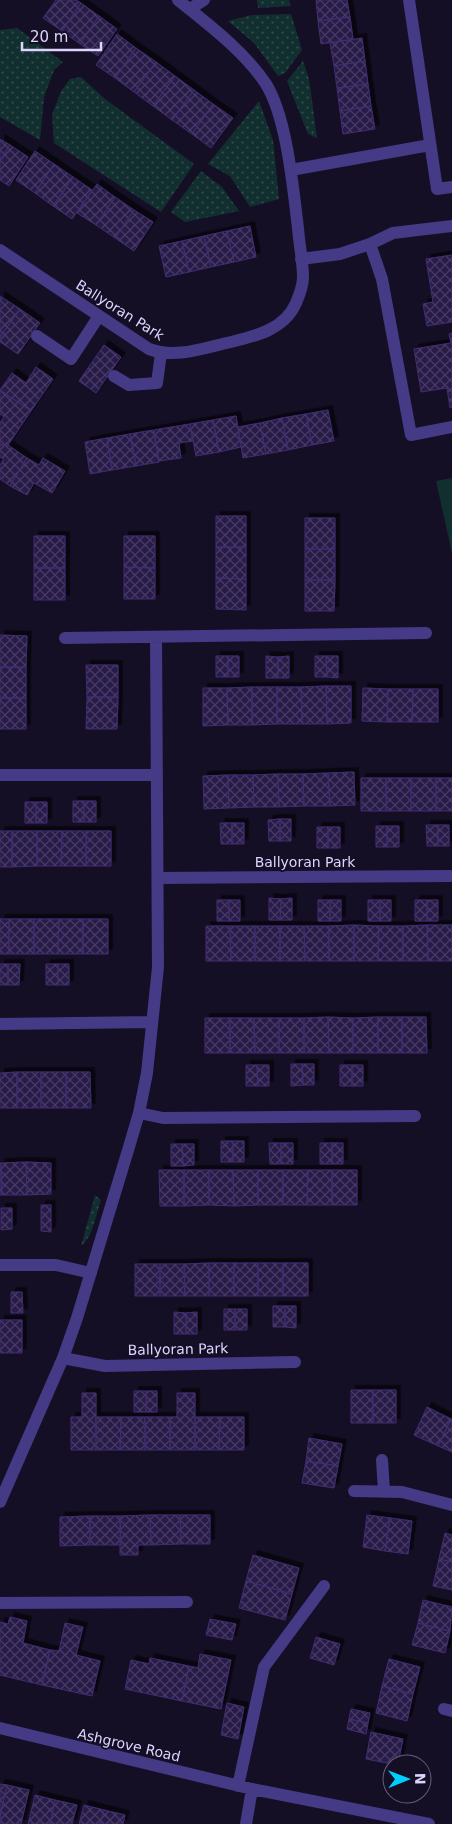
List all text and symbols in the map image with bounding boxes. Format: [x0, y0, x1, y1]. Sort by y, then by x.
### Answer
scale bar [22, 20, 101, 52]
text: 20 m [30, 28, 68, 46]
street label: Ballyoran Park [73, 277, 168, 344]
street label: Ballyoran Park [255, 854, 356, 870]
street label: Ballyoran Park [128, 1340, 229, 1358]
street label: Ashgrove Road [76, 1725, 182, 1765]
north arrow [382, 1754, 432, 1804]
text: N [412, 1773, 428, 1785]

